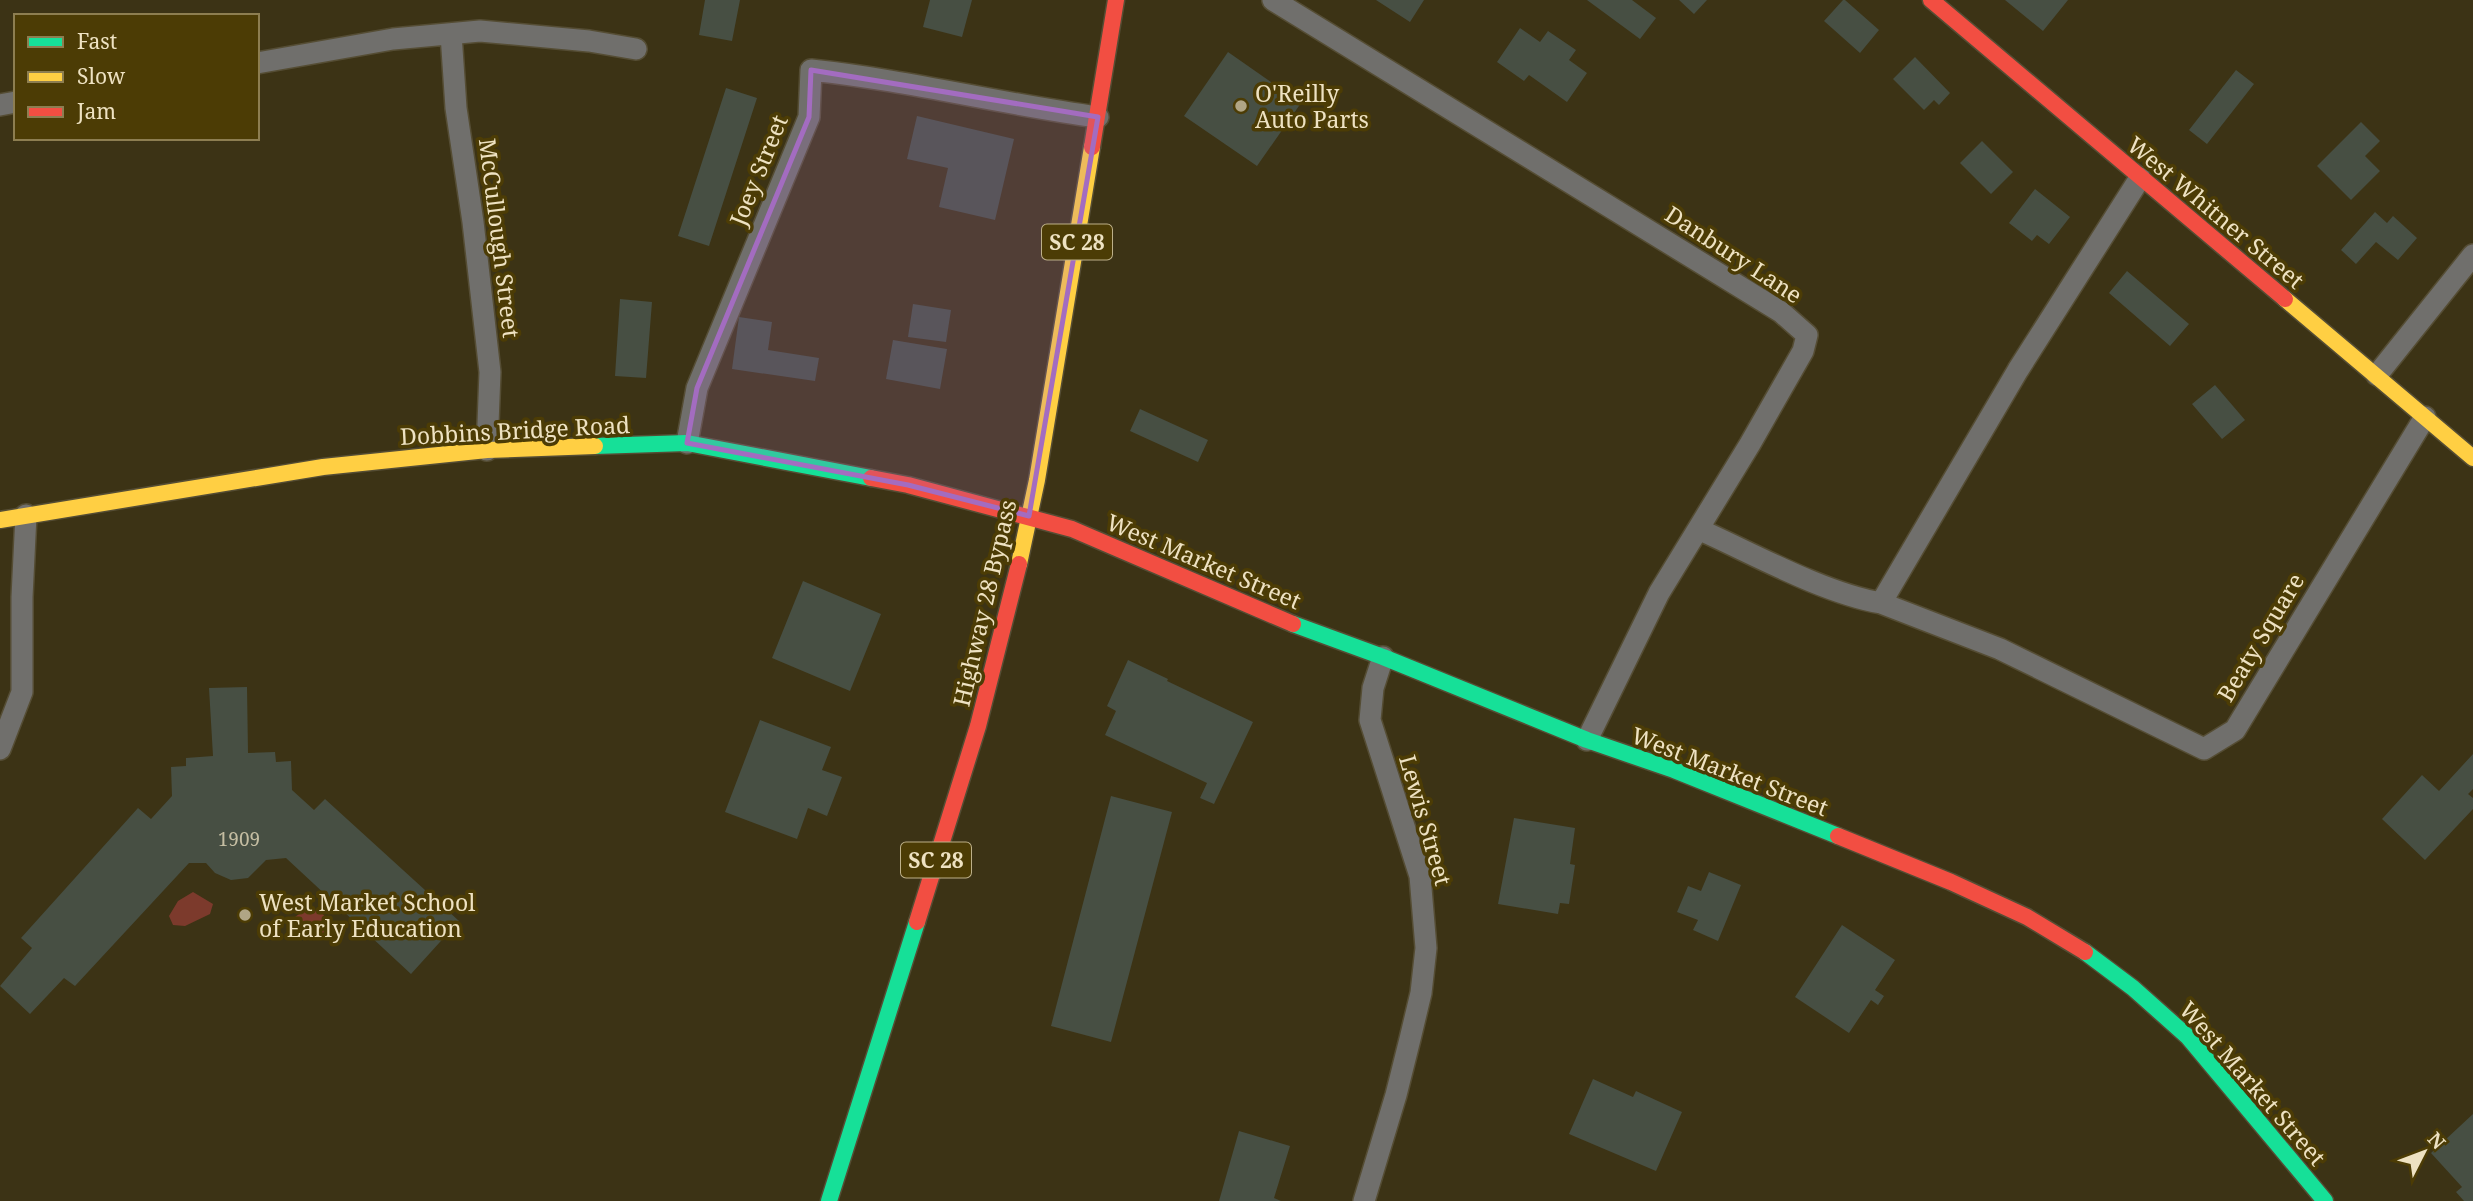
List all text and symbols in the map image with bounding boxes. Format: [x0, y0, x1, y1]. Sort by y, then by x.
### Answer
legend [14, 14, 259, 140]
text: Fast [77, 27, 117, 55]
text: Slow [77, 62, 126, 90]
place label: O'Reilly Auto Parts [1255, 77, 1369, 135]
text: Jam [76, 97, 116, 125]
marker: O'Reilly Auto Parts [1233, 98, 1249, 114]
street label: Joey Street [721, 110, 795, 231]
street label: West Whitner Street [2121, 128, 2311, 296]
street label: McCullough Street [472, 136, 528, 340]
street label: Danbury Lane [1659, 198, 1809, 310]
road number: SC 28 [1042, 224, 1112, 260]
street label: Dobbins Bridge Road [399, 408, 631, 452]
street label: Highway 28 Bypass [945, 497, 1023, 709]
street label: West Market Street [1102, 506, 1306, 616]
street label: Beaty Square [2209, 567, 2311, 707]
street label: West Market Street [1627, 719, 1833, 823]
street label: Lewis Street [1392, 751, 1460, 889]
house number: 1909 [218, 826, 260, 852]
road number: SC 28 [901, 842, 971, 878]
place label: West Market School of Early Education [259, 886, 475, 944]
marker: West Market School of Early Education [237, 907, 253, 923]
street label: West Market Street [2173, 994, 2333, 1172]
north arrow [2389, 1117, 2459, 1187]
text: N [2422, 1126, 2451, 1155]

